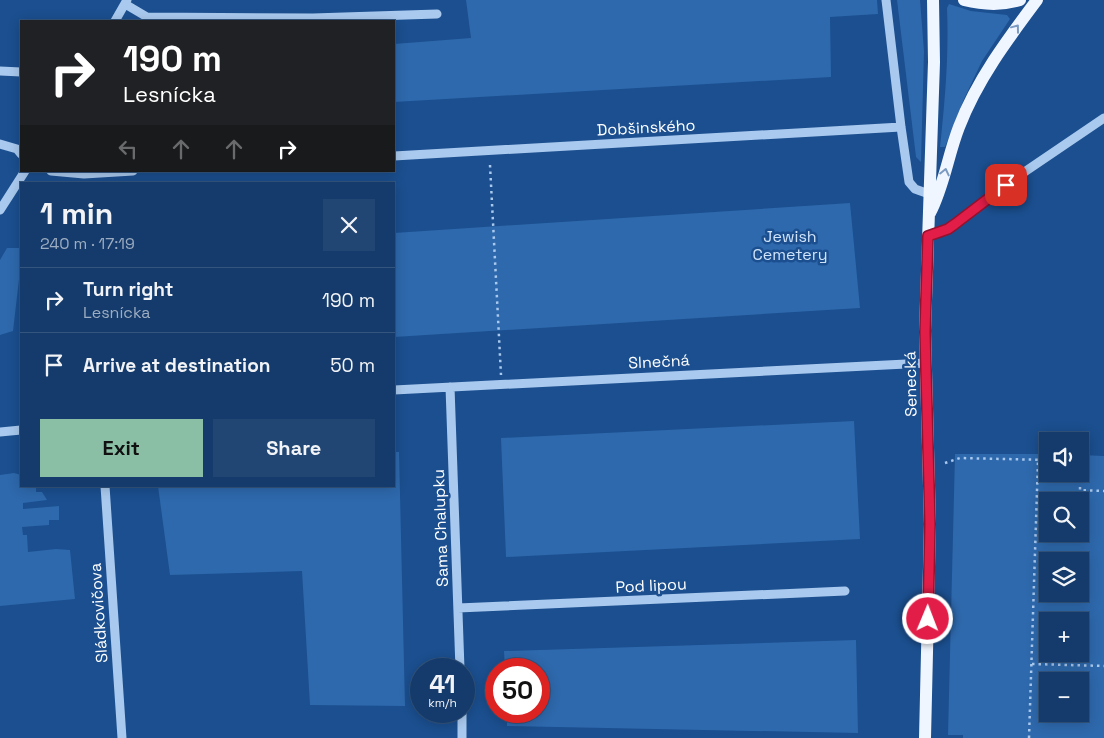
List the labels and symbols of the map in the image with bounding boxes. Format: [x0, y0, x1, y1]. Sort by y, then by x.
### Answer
one-way arrow [1010, 24, 1019, 34]
street label: Dobšinského [596, 114, 696, 141]
pin [985, 164, 1027, 206]
one-way arrow [939, 168, 950, 177]
park label: Jewish Cemetery [752, 226, 828, 265]
street label: Slnečná [628, 349, 690, 374]
street label: Senecká [899, 351, 922, 417]
street label: Sama Chalupku [428, 469, 453, 587]
street label: Sládkovičova [85, 562, 112, 664]
street label: Pod lipou [615, 573, 687, 598]
position arrow [901, 592, 953, 644]
speed limit sign: 50 [485, 658, 550, 723]

